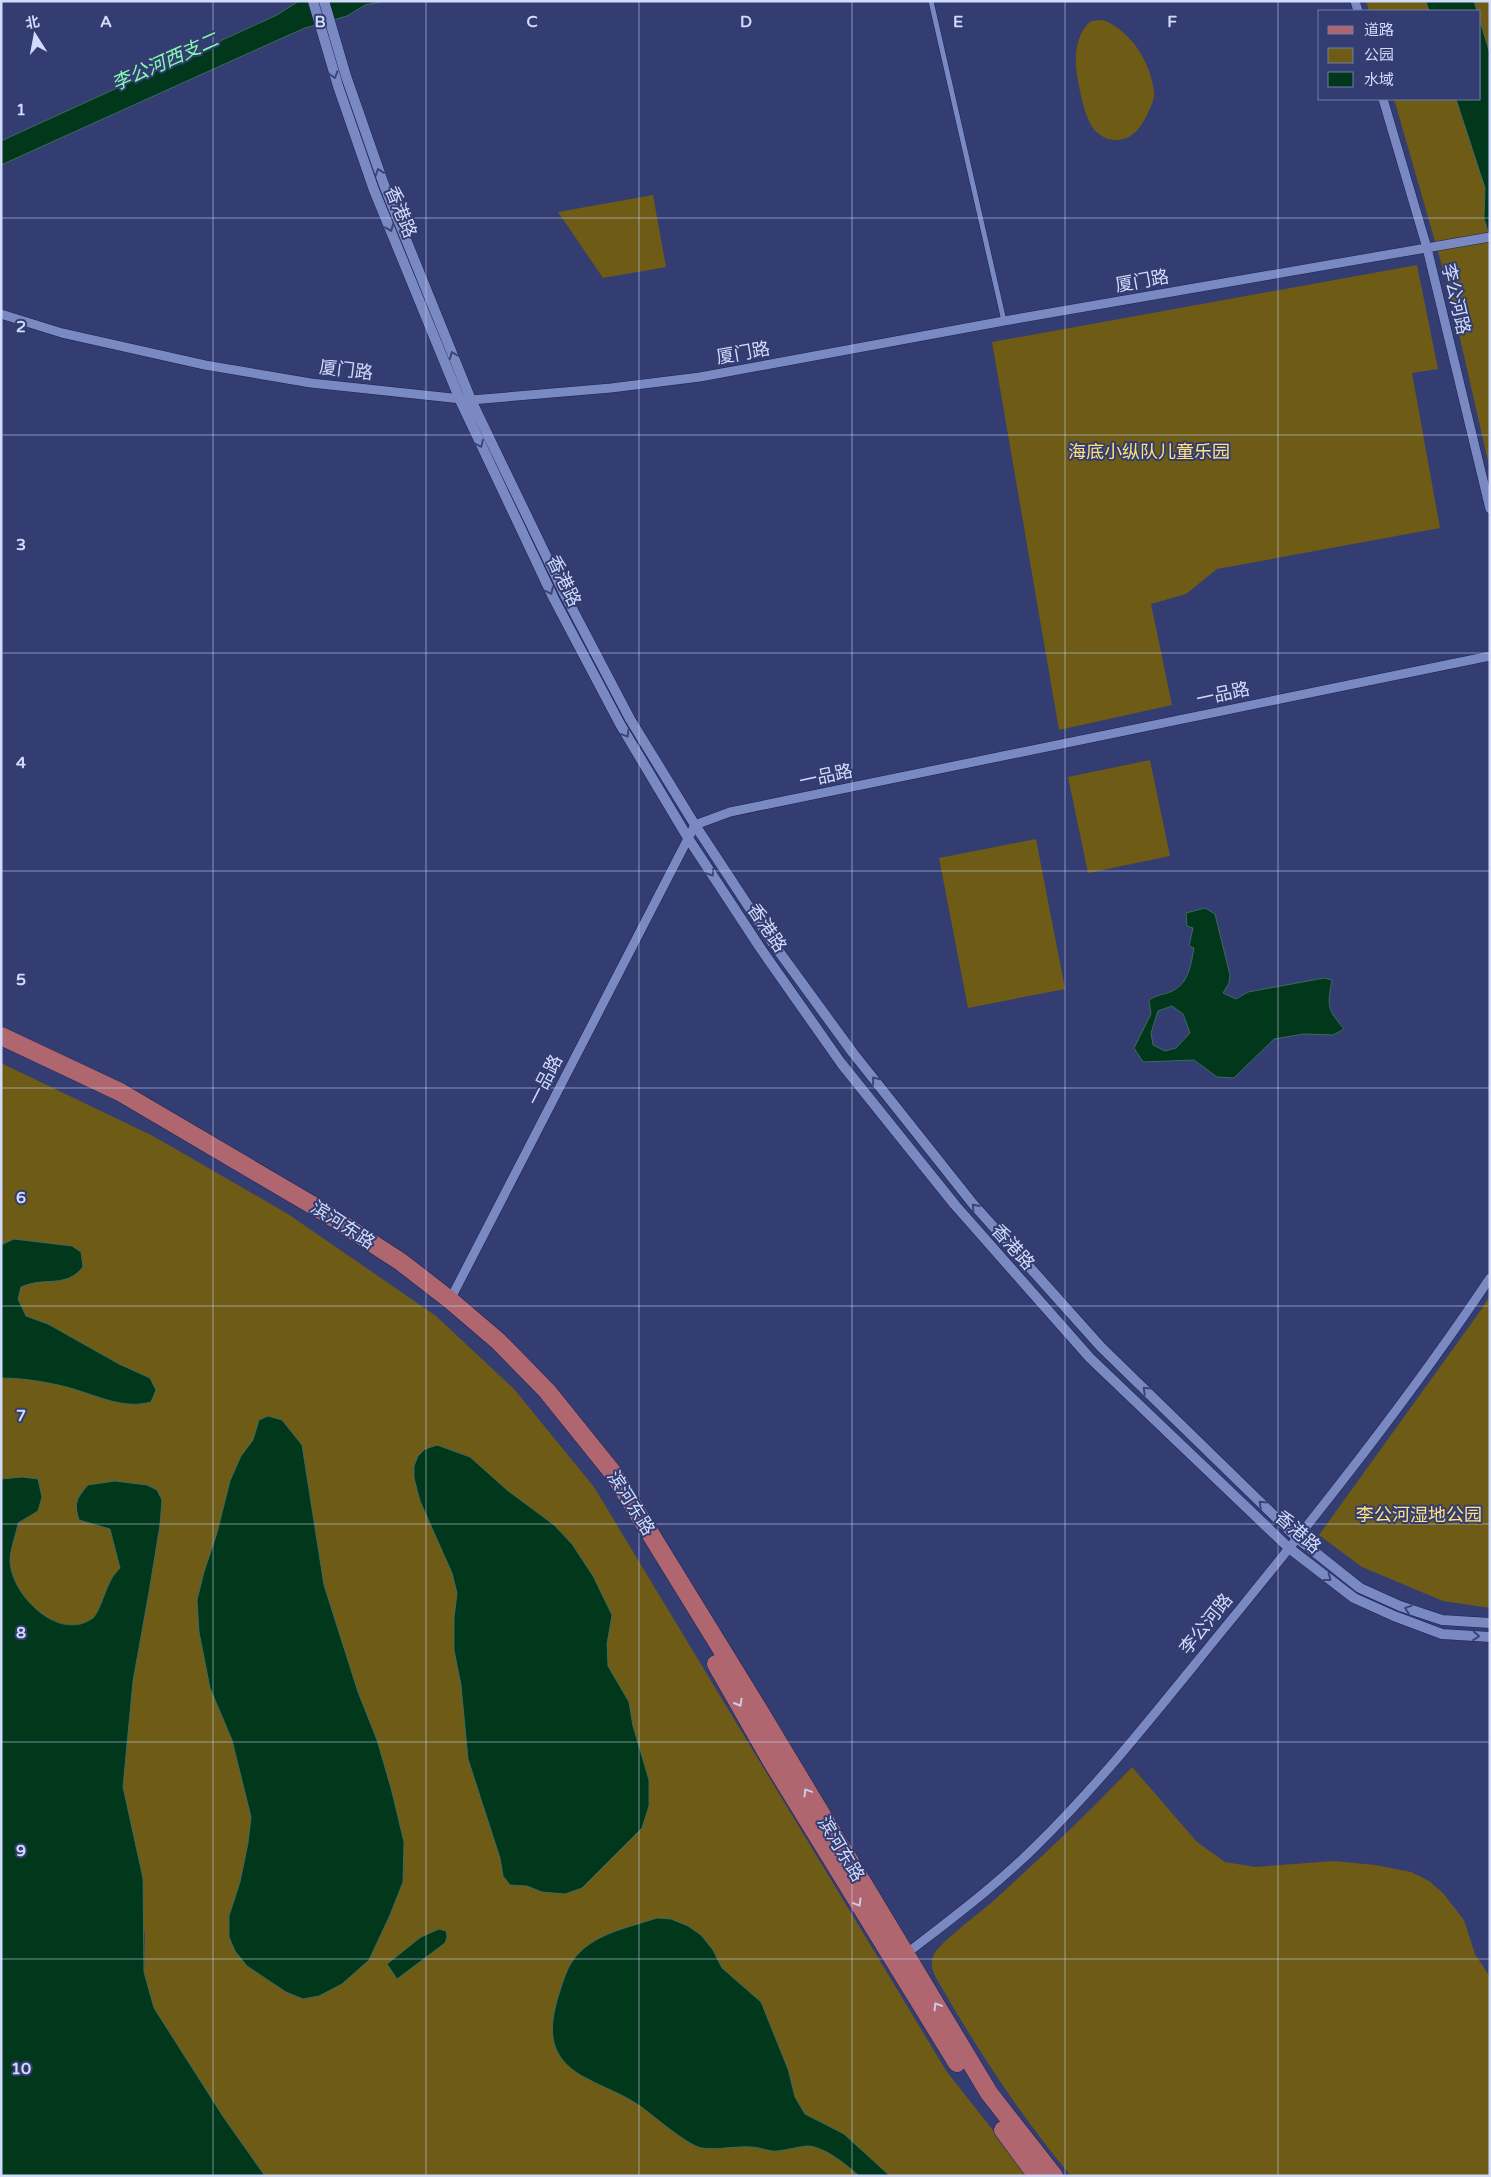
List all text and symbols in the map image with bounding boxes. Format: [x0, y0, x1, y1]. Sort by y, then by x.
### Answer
north arrow [10, 10, 60, 60]
legend [1318, 10, 1481, 100]
text: A [100, 12, 112, 32]
text: B [314, 12, 326, 32]
text: C [526, 12, 538, 32]
text: D [740, 12, 752, 32]
text: E [953, 12, 963, 32]
text: F [1167, 12, 1177, 32]
text: 北 [24, 13, 41, 32]
text: 道路 [1364, 21, 1394, 39]
water label: 李公河西支二 [108, 28, 222, 95]
text: 公园 [1364, 46, 1394, 64]
one-way arrow [329, 70, 339, 78]
text: 水域 [1364, 71, 1394, 89]
text: 1 [16, 100, 26, 120]
one-way arrow [375, 168, 385, 177]
street label: 香港路 [381, 183, 421, 241]
one-way arrow [383, 223, 394, 232]
street label: 李公河路 [1437, 261, 1475, 337]
street label: 厦门路 [1114, 265, 1170, 297]
text: 2 [16, 317, 26, 337]
street label: 厦门路 [715, 337, 771, 369]
one-way arrow [448, 351, 459, 360]
street label: 厦门路 [318, 356, 374, 384]
one-way arrow [474, 439, 485, 448]
park label: 海底小纵队儿童乐园 [1068, 441, 1230, 463]
text: 3 [16, 535, 26, 555]
street label: 香港路 [542, 552, 586, 610]
one-way arrow [544, 586, 554, 595]
street label: 一品路 [1194, 678, 1252, 710]
one-way arrow [619, 729, 629, 738]
text: 4 [16, 753, 26, 773]
street label: 一品路 [797, 760, 855, 792]
one-way arrow [705, 867, 714, 877]
street label: 香港路 [743, 899, 791, 957]
text: 5 [16, 970, 26, 990]
street label: 一品路 [523, 1051, 567, 1109]
one-way arrow [872, 1077, 880, 1086]
text: 6 [16, 1188, 26, 1208]
street label: 滨河东路 [307, 1196, 379, 1254]
one-way arrow [972, 1204, 981, 1213]
street label: 香港路 [987, 1220, 1039, 1274]
one-way arrow [1142, 1387, 1151, 1396]
text: 7 [16, 1406, 26, 1426]
street label: 滨河东路 [603, 1467, 659, 1539]
one-way arrow [1259, 1501, 1268, 1510]
park label: 李公河湿地公园 [1356, 1504, 1482, 1526]
street label: 香港路 [1270, 1506, 1326, 1558]
one-way arrow [1322, 1572, 1331, 1580]
street label: 李公河路 [1175, 1589, 1237, 1659]
one-way arrow [1404, 1604, 1413, 1614]
text: 8 [16, 1623, 26, 1643]
one-way arrow [1473, 1631, 1481, 1642]
one-way arrow [732, 1698, 742, 1707]
one-way arrow [804, 1789, 814, 1798]
street label: 滨河东路 [813, 1812, 869, 1886]
text: 9 [16, 1841, 26, 1861]
one-way arrow [852, 1897, 862, 1906]
one-way arrow [934, 2003, 944, 2012]
text: 10 [11, 2059, 31, 2079]

